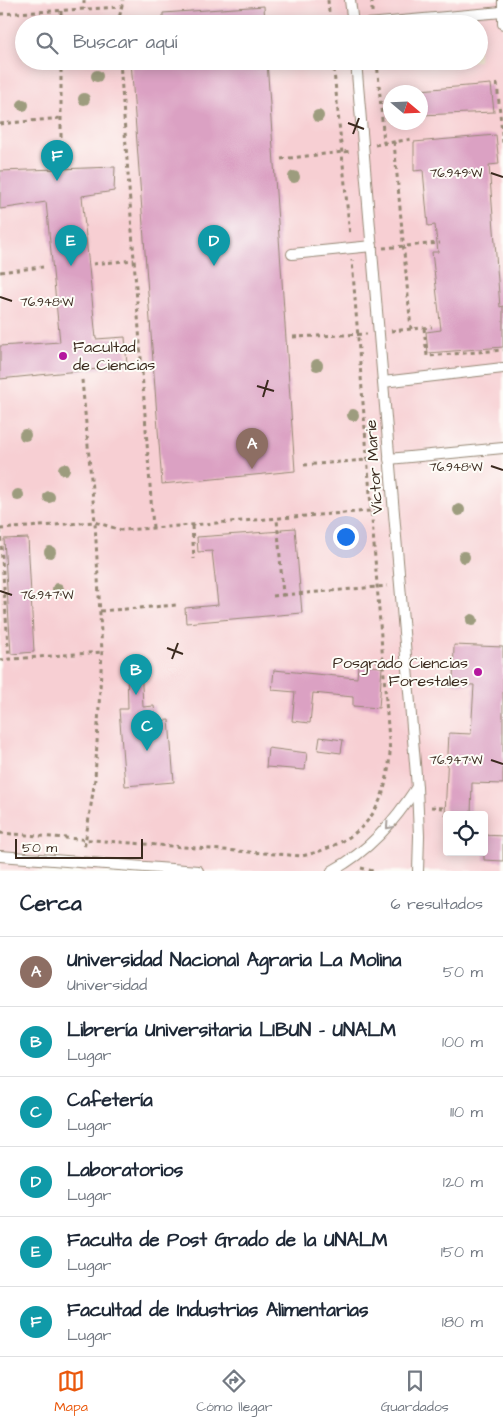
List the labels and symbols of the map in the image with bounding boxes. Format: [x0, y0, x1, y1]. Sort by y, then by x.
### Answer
north arrow [383, 85, 428, 130]
pin: F [41, 140, 73, 181]
text: 76.949°W [430, 165, 483, 182]
pin: E [55, 225, 87, 266]
pin: D [198, 225, 230, 266]
text: 76.948°W [20, 294, 74, 311]
place label: Facultad de Ciencias [73, 336, 155, 376]
marker: Facultad de Ciencias [57, 350, 69, 362]
street label: Víctor Marie [360, 419, 388, 515]
pin: A [236, 428, 268, 469]
text: 76.948°W [429, 459, 483, 476]
your location [333, 524, 359, 550]
text: 76.947°W [21, 587, 74, 604]
place label: Posgrado Ciencias Forestales [333, 652, 468, 692]
pin: B [120, 654, 152, 695]
marker: Posgrado Ciencias Forestales [472, 666, 484, 678]
pin: C [131, 710, 163, 751]
text: 76.947°W [430, 752, 483, 769]
one-way arrow [386, 821, 395, 830]
scale bar [15, 836, 142, 859]

